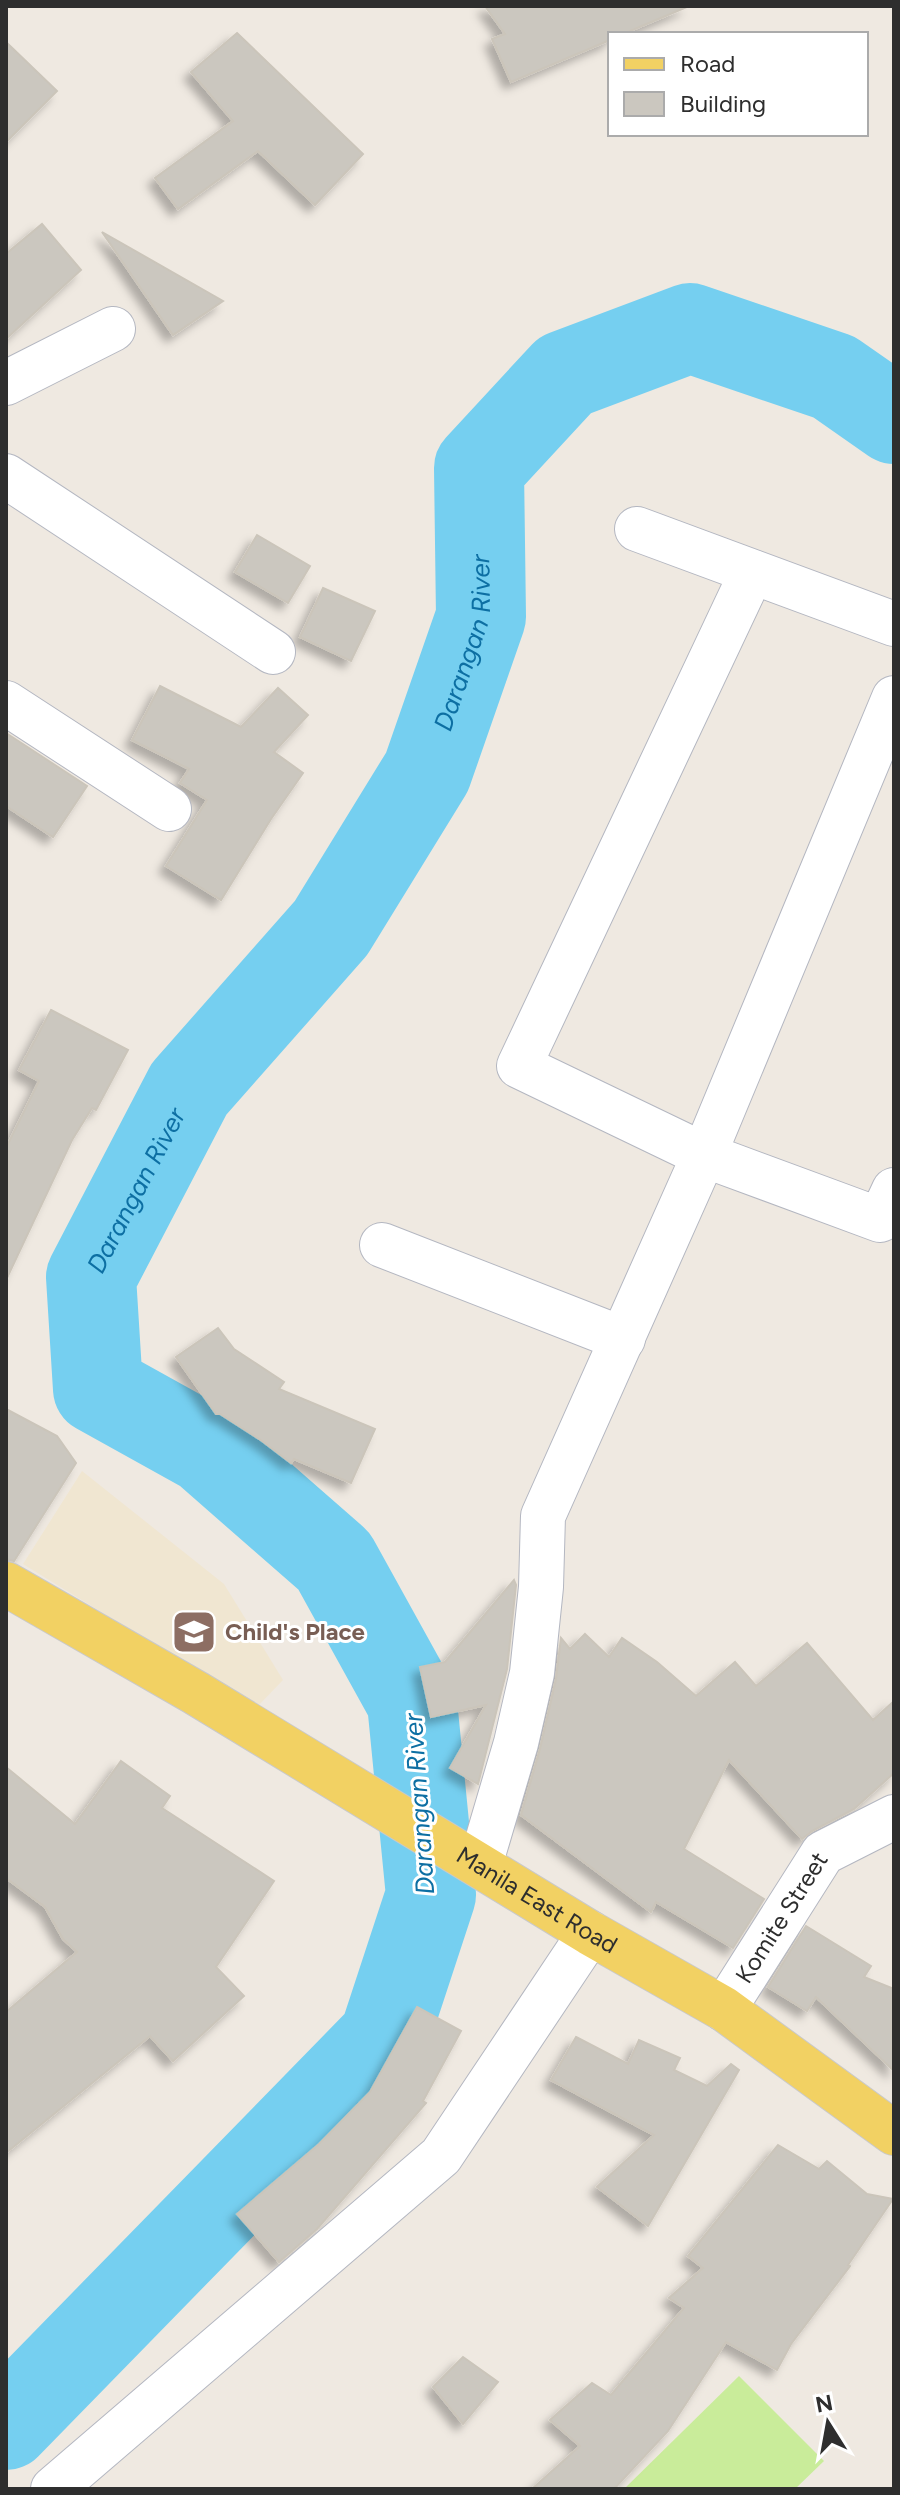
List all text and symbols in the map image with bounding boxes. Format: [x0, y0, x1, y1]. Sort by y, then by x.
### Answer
legend [608, 32, 868, 136]
text: Road [680, 49, 735, 78]
text: Building [680, 89, 766, 118]
water label: Darangan River [427, 553, 497, 735]
water label: Darangan River [80, 1101, 193, 1279]
school or university icon: Child's Place [170, 1608, 218, 1656]
place label: Child's Place [225, 1617, 365, 1646]
water label: Darangan River [397, 1711, 441, 1896]
street label: Manila East Road [451, 1840, 623, 1960]
street label: Komite Street [729, 1847, 834, 1989]
north arrow [788, 2383, 868, 2463]
text: N [813, 2389, 835, 2419]

